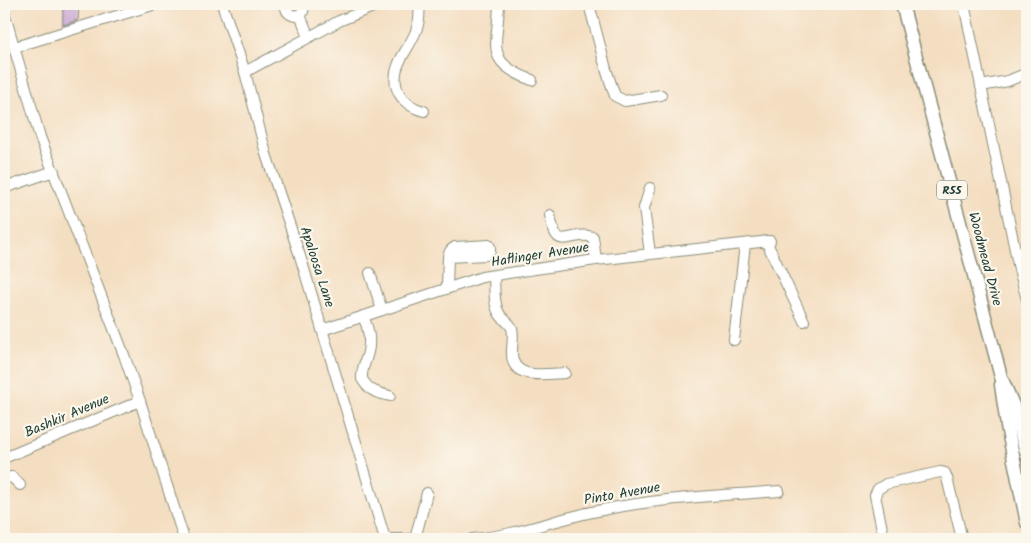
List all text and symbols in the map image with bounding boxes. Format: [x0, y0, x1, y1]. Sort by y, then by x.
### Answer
road number: R55 [937, 180, 967, 200]
street label: Woodmead Drive [962, 210, 1008, 309]
street label: Apaloosa Lane [294, 224, 341, 311]
street label: Haflinger Avenue [490, 236, 591, 274]
street label: Bashkir Avenue [21, 388, 114, 444]
street label: Pinto Avenue [582, 476, 663, 512]

